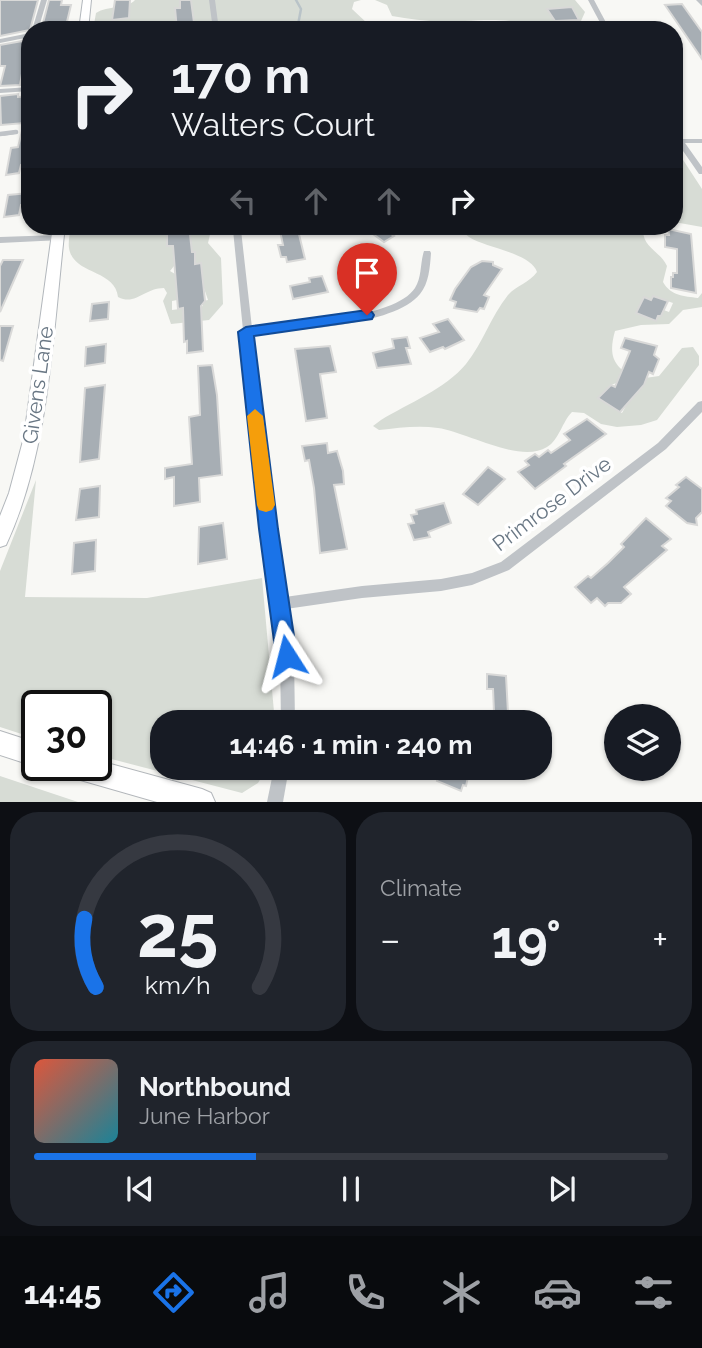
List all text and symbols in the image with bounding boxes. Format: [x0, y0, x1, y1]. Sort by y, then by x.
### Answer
text: 170 m [171, 47, 310, 104]
icon: right [56, 49, 147, 140]
text: Walters Court [171, 106, 375, 143]
icon: left [224, 182, 262, 220]
icon: ahead [297, 182, 335, 220]
icon: ahead [370, 182, 408, 220]
icon: right [443, 182, 481, 220]
pin [337, 243, 397, 315]
icon: arrive [348, 254, 386, 292]
street label: Givens Lane [17, 324, 58, 445]
street label: Primrose Drive [488, 451, 616, 556]
position arrow [250, 619, 324, 693]
speed limit sign: 30 [21, 690, 112, 781]
map controls [604, 704, 681, 781]
button: layers [604, 704, 681, 781]
text: 14:46 · 1 min · 240 m [230, 730, 472, 760]
text: Climate [380, 874, 462, 901]
text: 25 [137, 890, 219, 975]
text: 19° [492, 909, 561, 970]
text: − [380, 917, 400, 962]
text: + [652, 917, 668, 962]
text: km/h [145, 970, 211, 1000]
text: Northbound [139, 1072, 291, 1102]
text: June Harbor [139, 1102, 270, 1129]
icon: previous [121, 1170, 159, 1208]
icon: pause [332, 1170, 370, 1208]
icon: next [543, 1170, 581, 1208]
icon: directions [149, 1268, 198, 1317]
icon: music [245, 1268, 294, 1317]
icon: phone [341, 1268, 390, 1317]
icon: climate [437, 1268, 486, 1317]
icon: car [533, 1268, 582, 1317]
icon: filters [629, 1268, 678, 1317]
text: 14:45 [24, 1274, 102, 1311]

